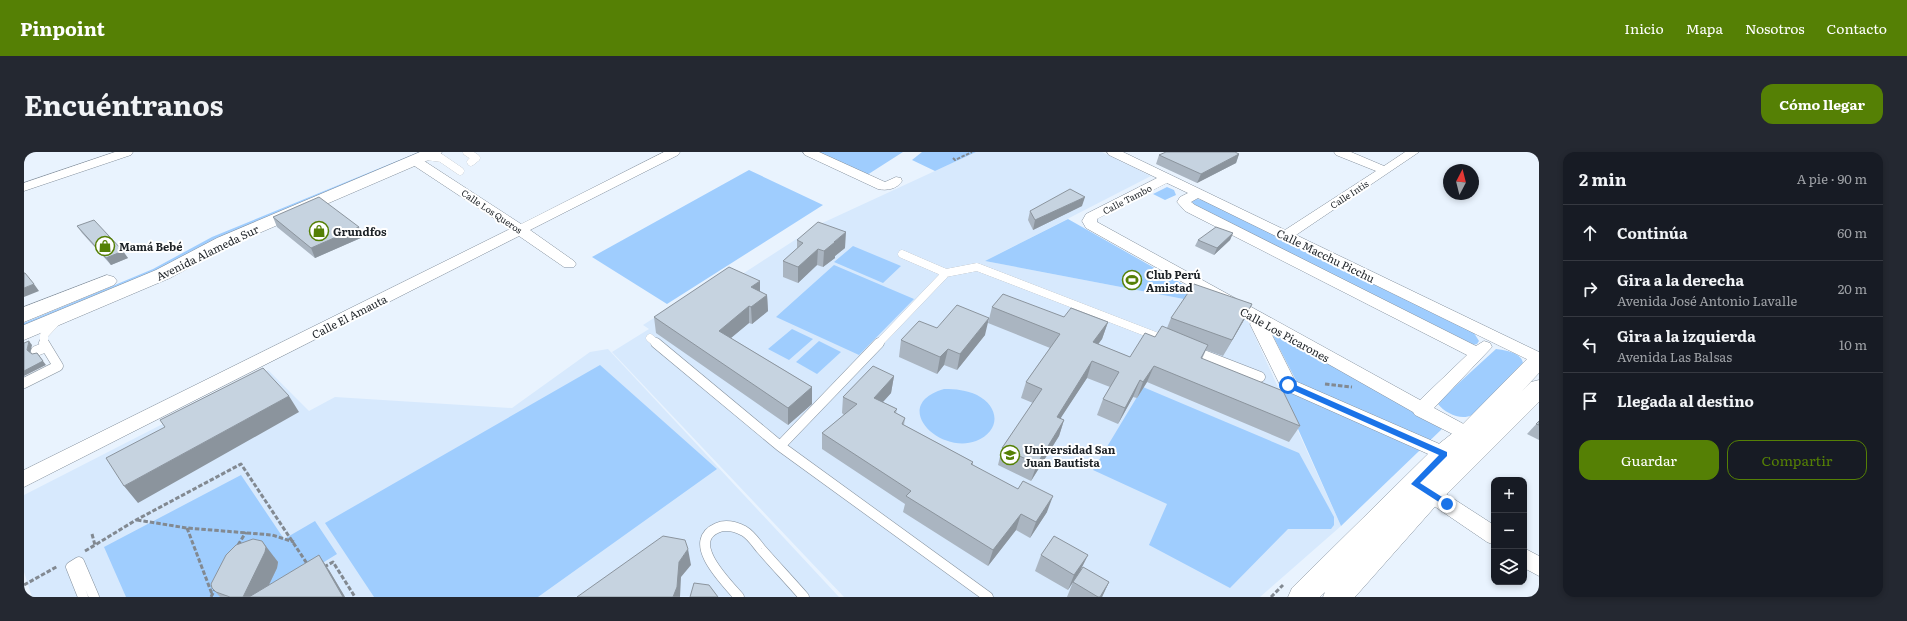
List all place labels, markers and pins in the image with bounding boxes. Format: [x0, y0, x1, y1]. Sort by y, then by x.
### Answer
shop icon: Grundfos [308, 220, 330, 242]
place label: Grundfos [333, 223, 387, 239]
shop icon: Mamá Bebé [94, 235, 116, 257]
place label: Mamá Bebé [119, 238, 182, 254]
place label: Club Perú Amistad [1146, 266, 1201, 295]
sports icon: Club Perú Amistad [1121, 269, 1143, 291]
place label: Universidad San Juan Bautista [1024, 441, 1116, 470]
school or university icon: Universidad San Juan Bautista [999, 444, 1021, 466]

